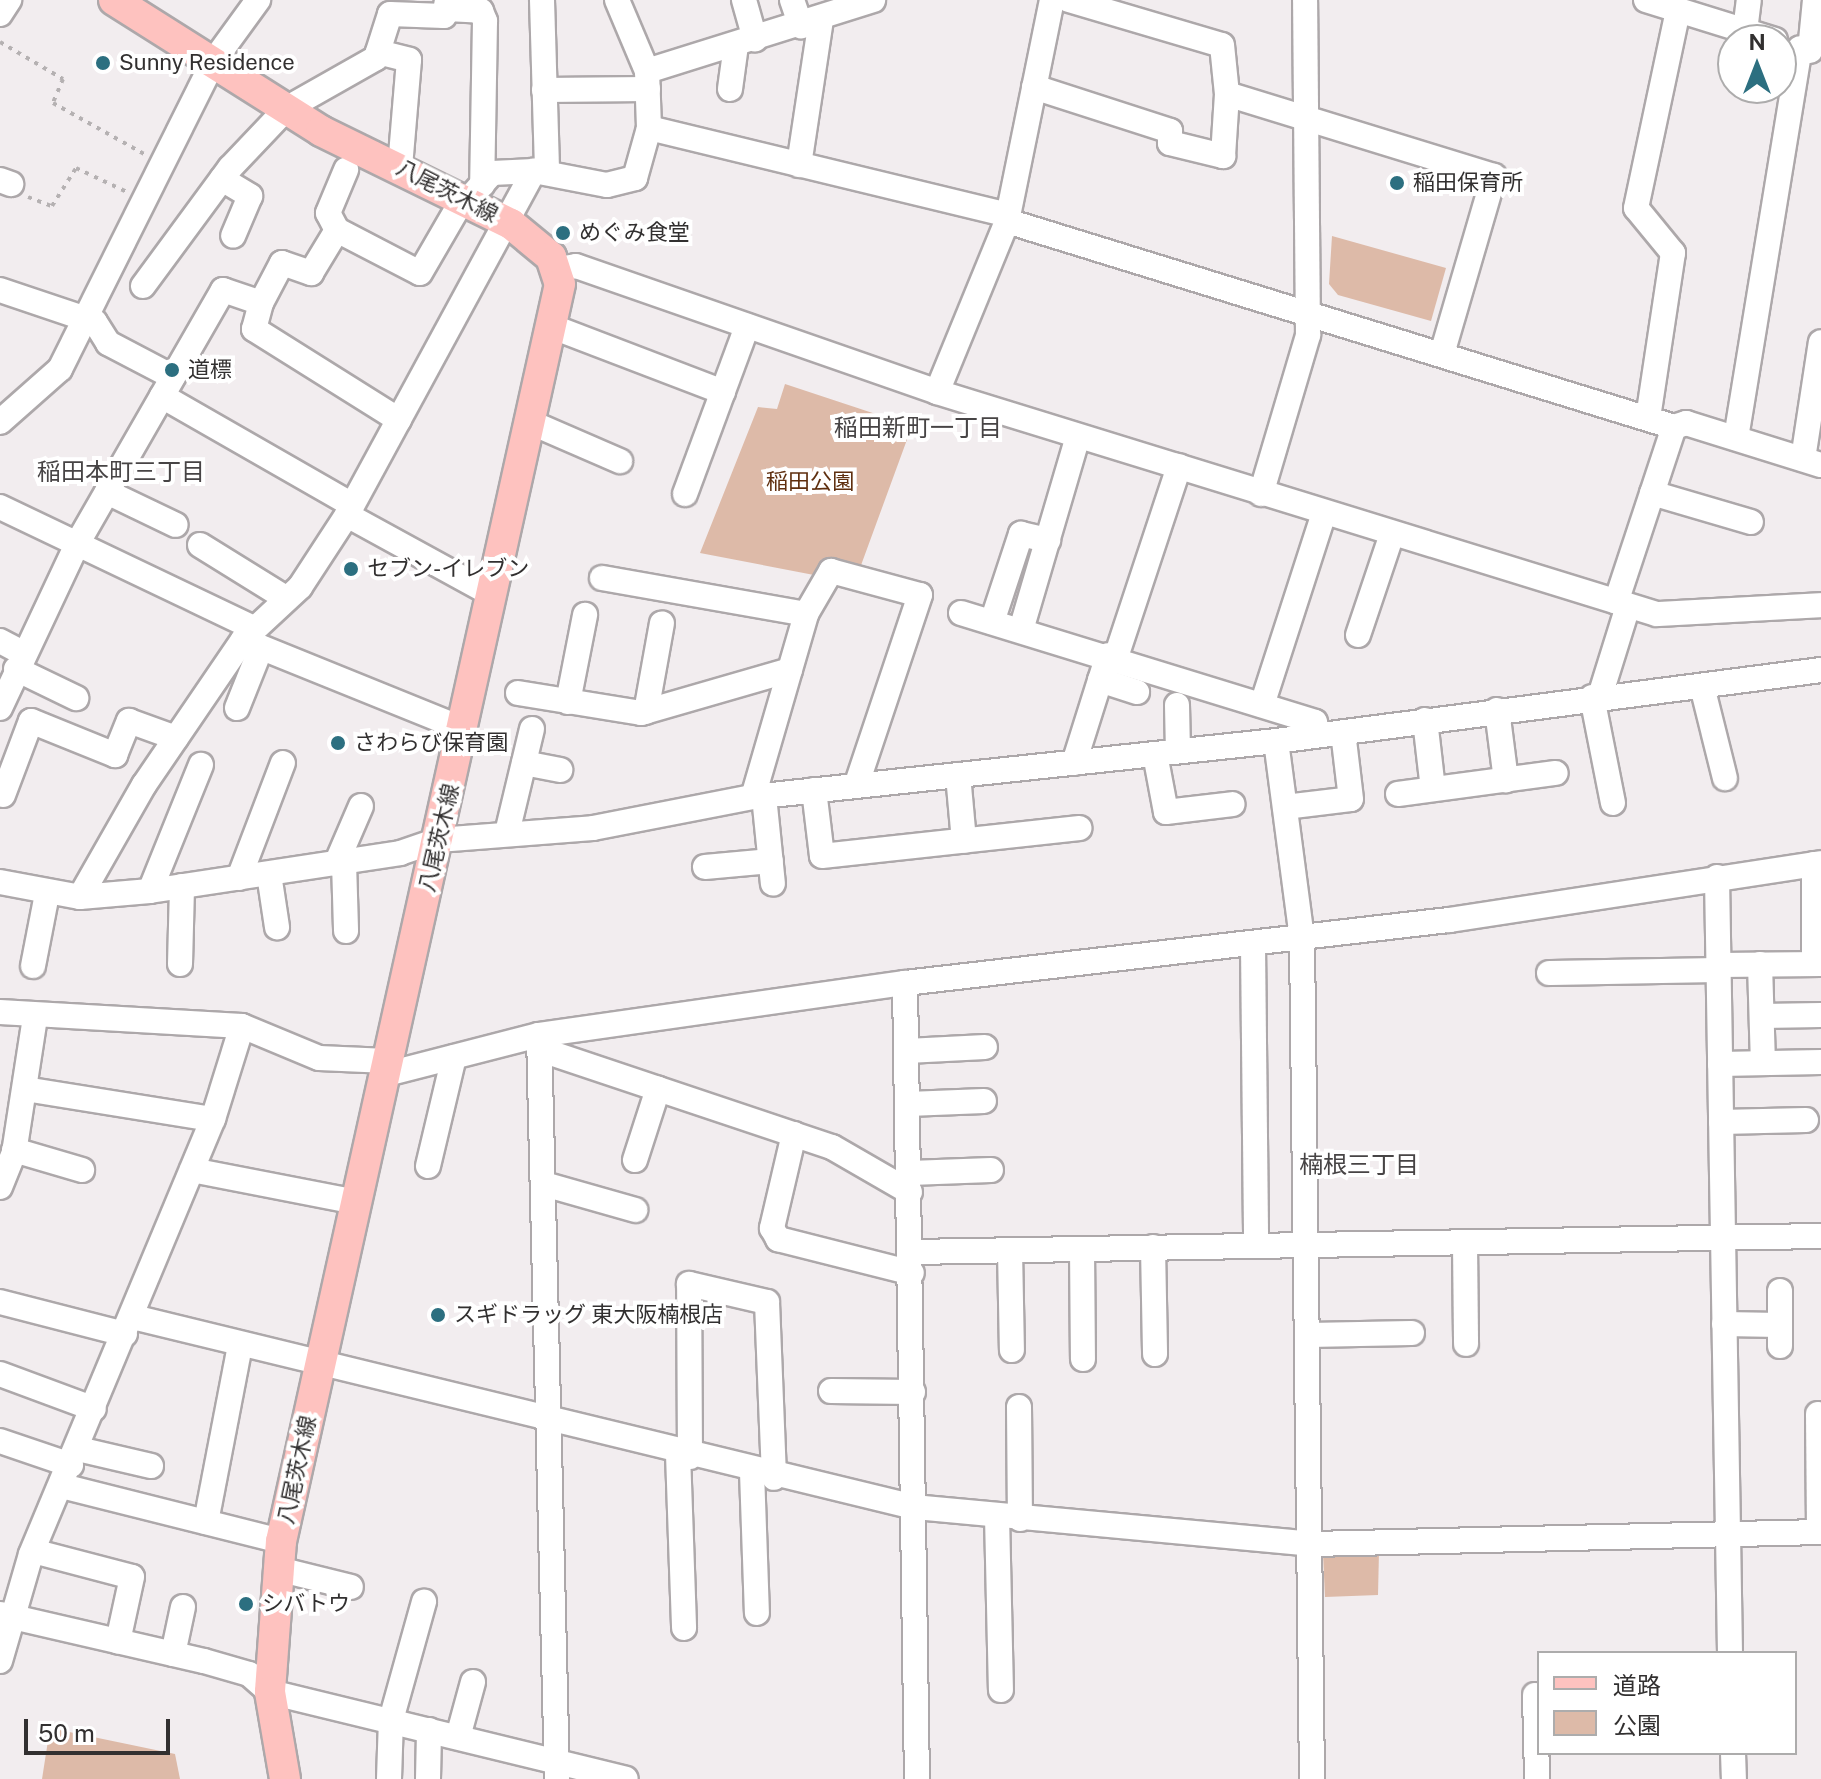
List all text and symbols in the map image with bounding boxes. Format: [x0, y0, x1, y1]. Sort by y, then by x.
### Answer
north arrow [1717, 24, 1797, 104]
text: N [1748, 29, 1766, 55]
place label: Sunny Residence [119, 50, 295, 76]
marker: Sunny Residence [94, 54, 112, 72]
street label: 八尾茨木線 [392, 154, 502, 228]
place label: 稲田保育所 [1413, 170, 1523, 196]
marker: 稲田保育所 [1388, 174, 1406, 192]
place label: めぐみ食堂 [579, 220, 689, 246]
marker: めぐみ食堂 [554, 224, 572, 242]
place label: 道標 [188, 357, 232, 383]
marker: 道標 [163, 361, 181, 379]
district label: 稲田新町一丁目 [834, 414, 1002, 442]
district label: 稲田本町三丁目 [37, 458, 205, 486]
park label: 稲田公園 [766, 469, 854, 495]
place label: セブン-イレブン [367, 556, 529, 582]
marker: セブン-イレブン [342, 560, 360, 578]
place label: さわらび保育園 [354, 730, 508, 756]
marker: さわらび保育園 [329, 734, 347, 752]
street label: 八尾茨木線 [414, 781, 464, 895]
district label: 楠根三丁目 [1299, 1151, 1419, 1179]
place label: スギドラッグ 東大阪楠根店 [454, 1302, 723, 1328]
marker: スギドラッグ 東大阪楠根店 [429, 1306, 447, 1324]
street label: 八尾茨木線 [273, 1413, 321, 1527]
place label: シバトウ [262, 1591, 350, 1617]
marker: シバトウ [237, 1595, 255, 1613]
legend [1537, 1651, 1797, 1755]
text: 道路 [1613, 1671, 1661, 1699]
scale bar [28, 1703, 174, 1753]
text: 公園 [1613, 1711, 1661, 1739]
text: 50 m [38, 1719, 95, 1747]

